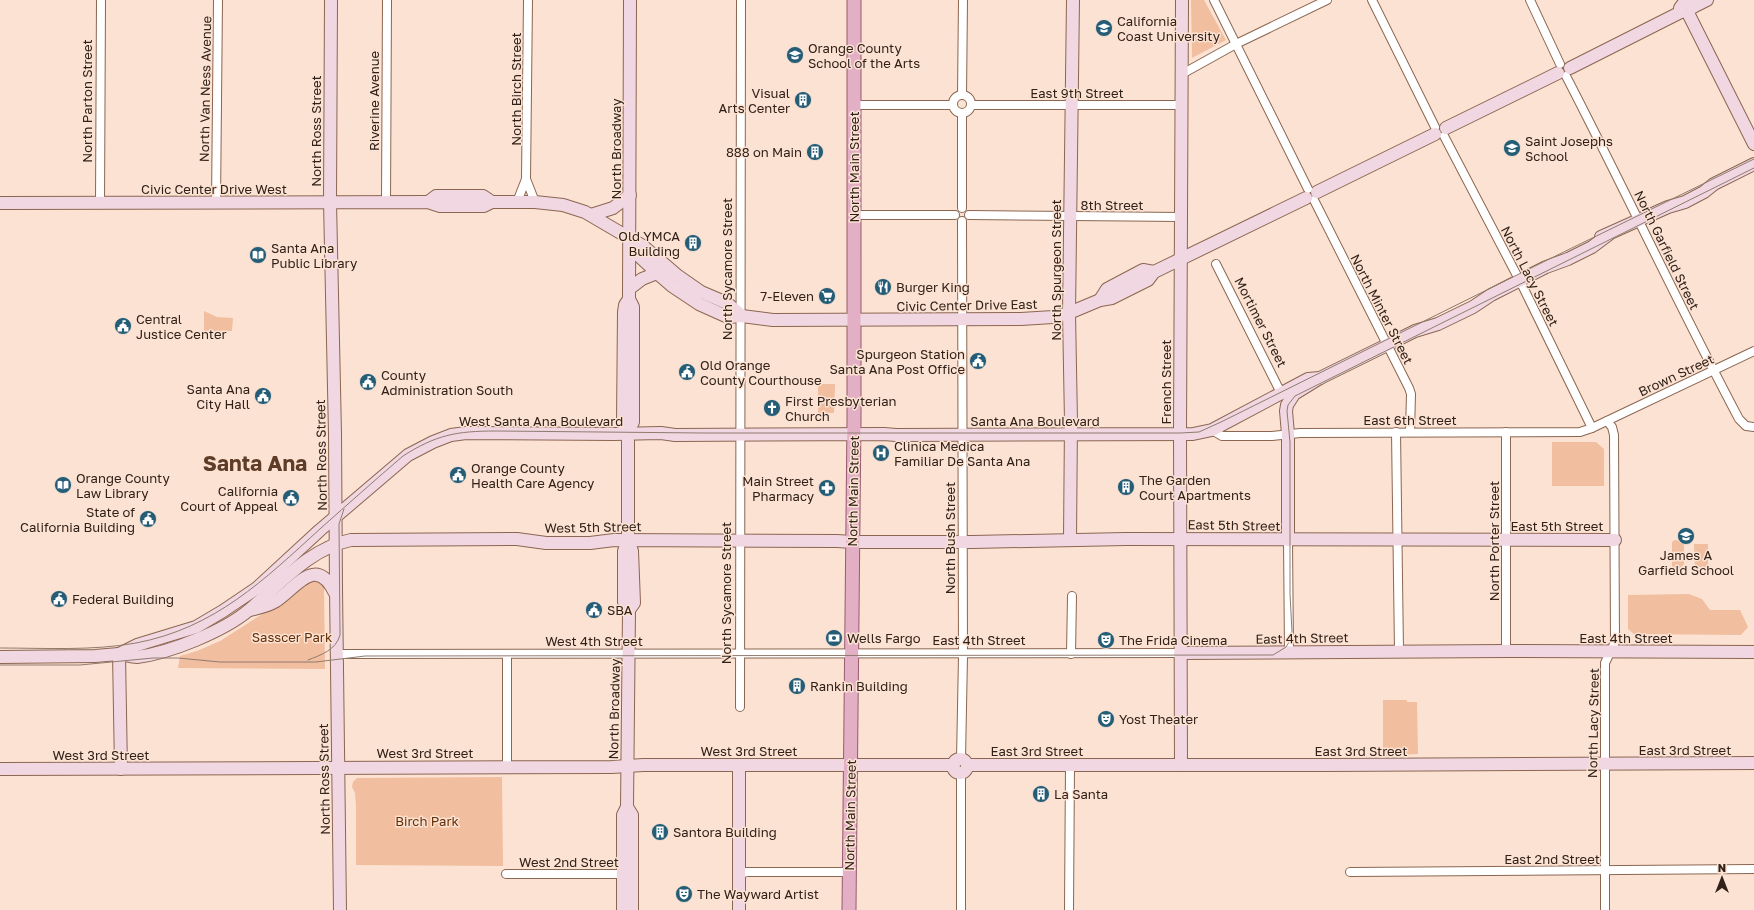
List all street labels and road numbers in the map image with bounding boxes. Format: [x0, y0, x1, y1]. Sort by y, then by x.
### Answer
street label: North Van Ness Avenue [196, 16, 214, 162]
street label: North Birch Street [508, 32, 524, 146]
street label: North Parton Street [79, 39, 95, 163]
street label: Riverine Avenue [366, 51, 382, 151]
street label: North Ross Street [308, 75, 324, 187]
street label: East 9th Street [1030, 85, 1124, 101]
street label: North Broadway [608, 98, 624, 199]
street label: North Main Street [846, 111, 862, 223]
street label: Civic Center Drive West [141, 181, 287, 197]
street label: North Garfield Street [1631, 188, 1703, 312]
street label: 8th Street [1081, 197, 1143, 213]
street label: North Sycamore Street [719, 198, 735, 340]
street label: North Spurgeon Street [1048, 199, 1064, 341]
street label: North Lacy Street [1498, 223, 1562, 329]
street label: North Minter Street [1347, 251, 1417, 367]
street label: Mortimer Street [1231, 274, 1291, 370]
street label: Civic Center Drive East [896, 296, 1038, 314]
street label: French Street [1158, 339, 1174, 425]
street label: Brown Street [1636, 351, 1716, 399]
street label: North Ross Street [312, 399, 330, 511]
street label: East 6th Street [1363, 412, 1457, 428]
street label: West Santa Ana Boulevard [459, 413, 623, 429]
street label: Santa Ana Boulevard [970, 413, 1100, 429]
street label: North Main Street [844, 435, 862, 547]
street label: North Porter Street [1486, 481, 1502, 601]
street label: North Bush Street [942, 482, 958, 594]
street label: East 5th Street [1187, 516, 1281, 534]
street label: West 5th Street [544, 518, 642, 536]
street label: East 5th Street [1511, 518, 1603, 534]
street label: North Sycamore Street [718, 522, 734, 664]
street label: East 4th Street [1255, 629, 1349, 647]
street label: East 4th Street [1579, 630, 1673, 646]
street label: East 4th Street [932, 632, 1026, 648]
street label: West 4th Street [545, 633, 643, 649]
street label: North Broadway [605, 658, 623, 760]
street label: North Lacy Street [1584, 668, 1602, 778]
street label: North Ross Street [315, 723, 333, 835]
street label: East 3rd Street [1639, 742, 1731, 758]
street label: West 3rd Street [700, 743, 798, 759]
street label: East 3rd Street [991, 743, 1083, 759]
street label: East 3rd Street [1315, 743, 1407, 759]
street label: West 3rd Street [376, 745, 474, 761]
street label: West 3rd Street [52, 747, 150, 763]
street label: North Main Street [841, 759, 859, 871]
street label: East 2nd Street [1504, 851, 1600, 867]
street label: West 2nd Street [519, 854, 619, 870]

